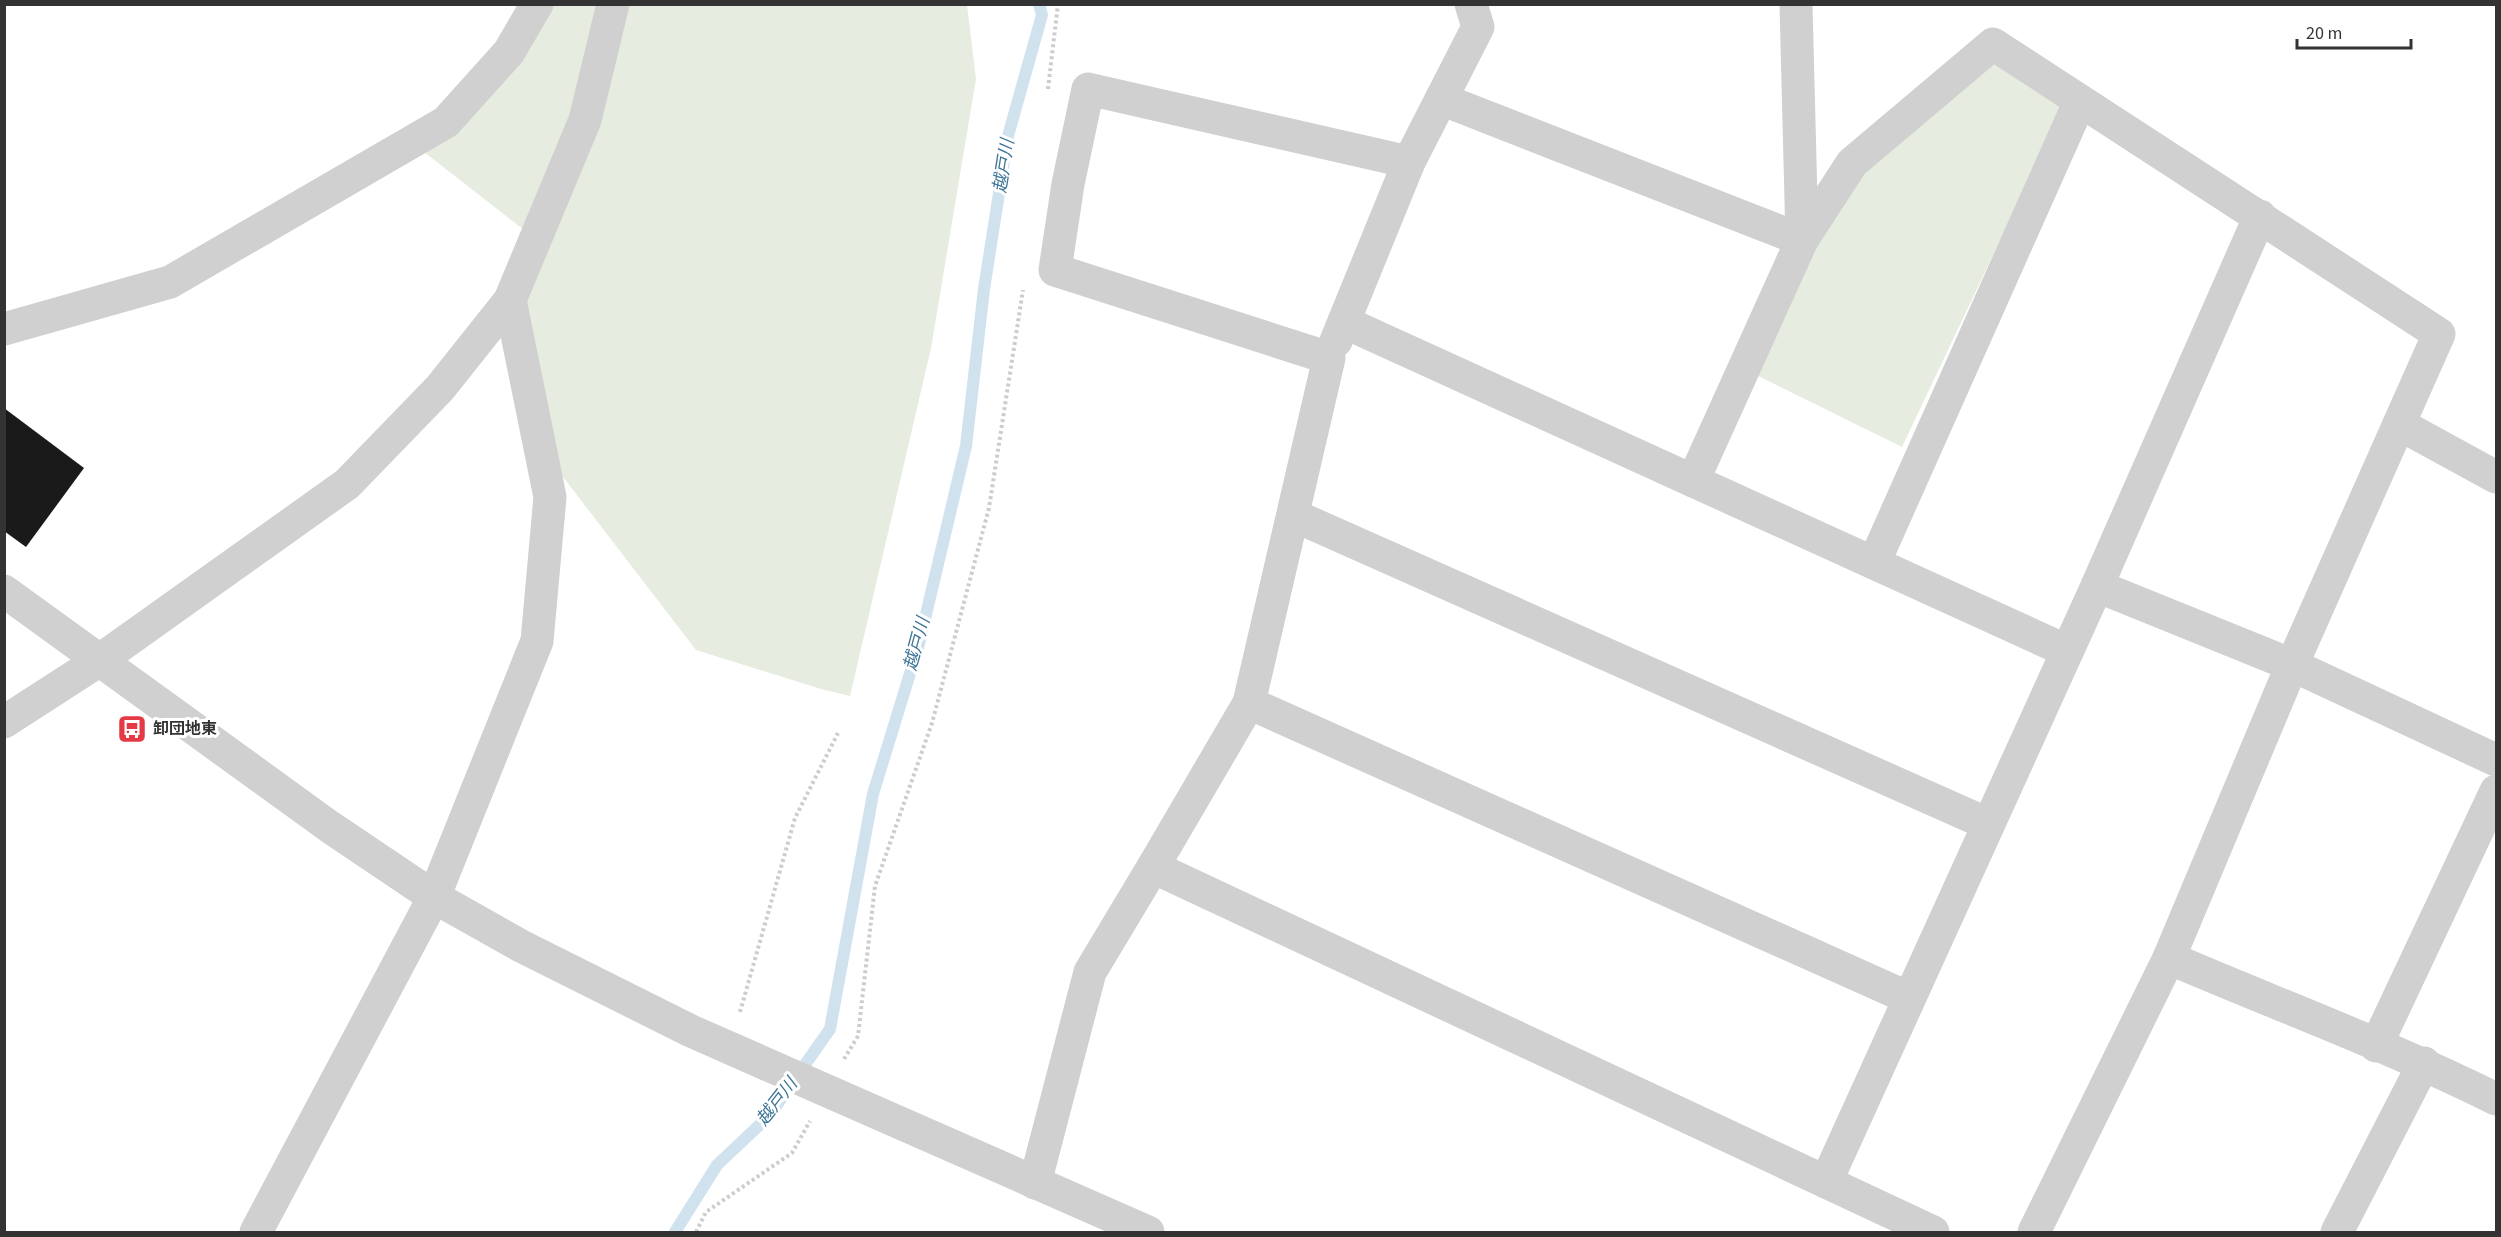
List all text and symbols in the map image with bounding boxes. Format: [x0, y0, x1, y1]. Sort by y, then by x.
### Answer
scale bar [2297, 12, 2411, 50]
text: 20 m [2306, 21, 2342, 46]
water label: 越戸川 [987, 135, 1021, 195]
water label: 越戸川 [898, 613, 937, 673]
bus stop icon: 卸団地東 [116, 713, 148, 745]
place label: 卸団地東 [153, 718, 217, 740]
water label: 越戸川 [751, 1071, 805, 1131]

